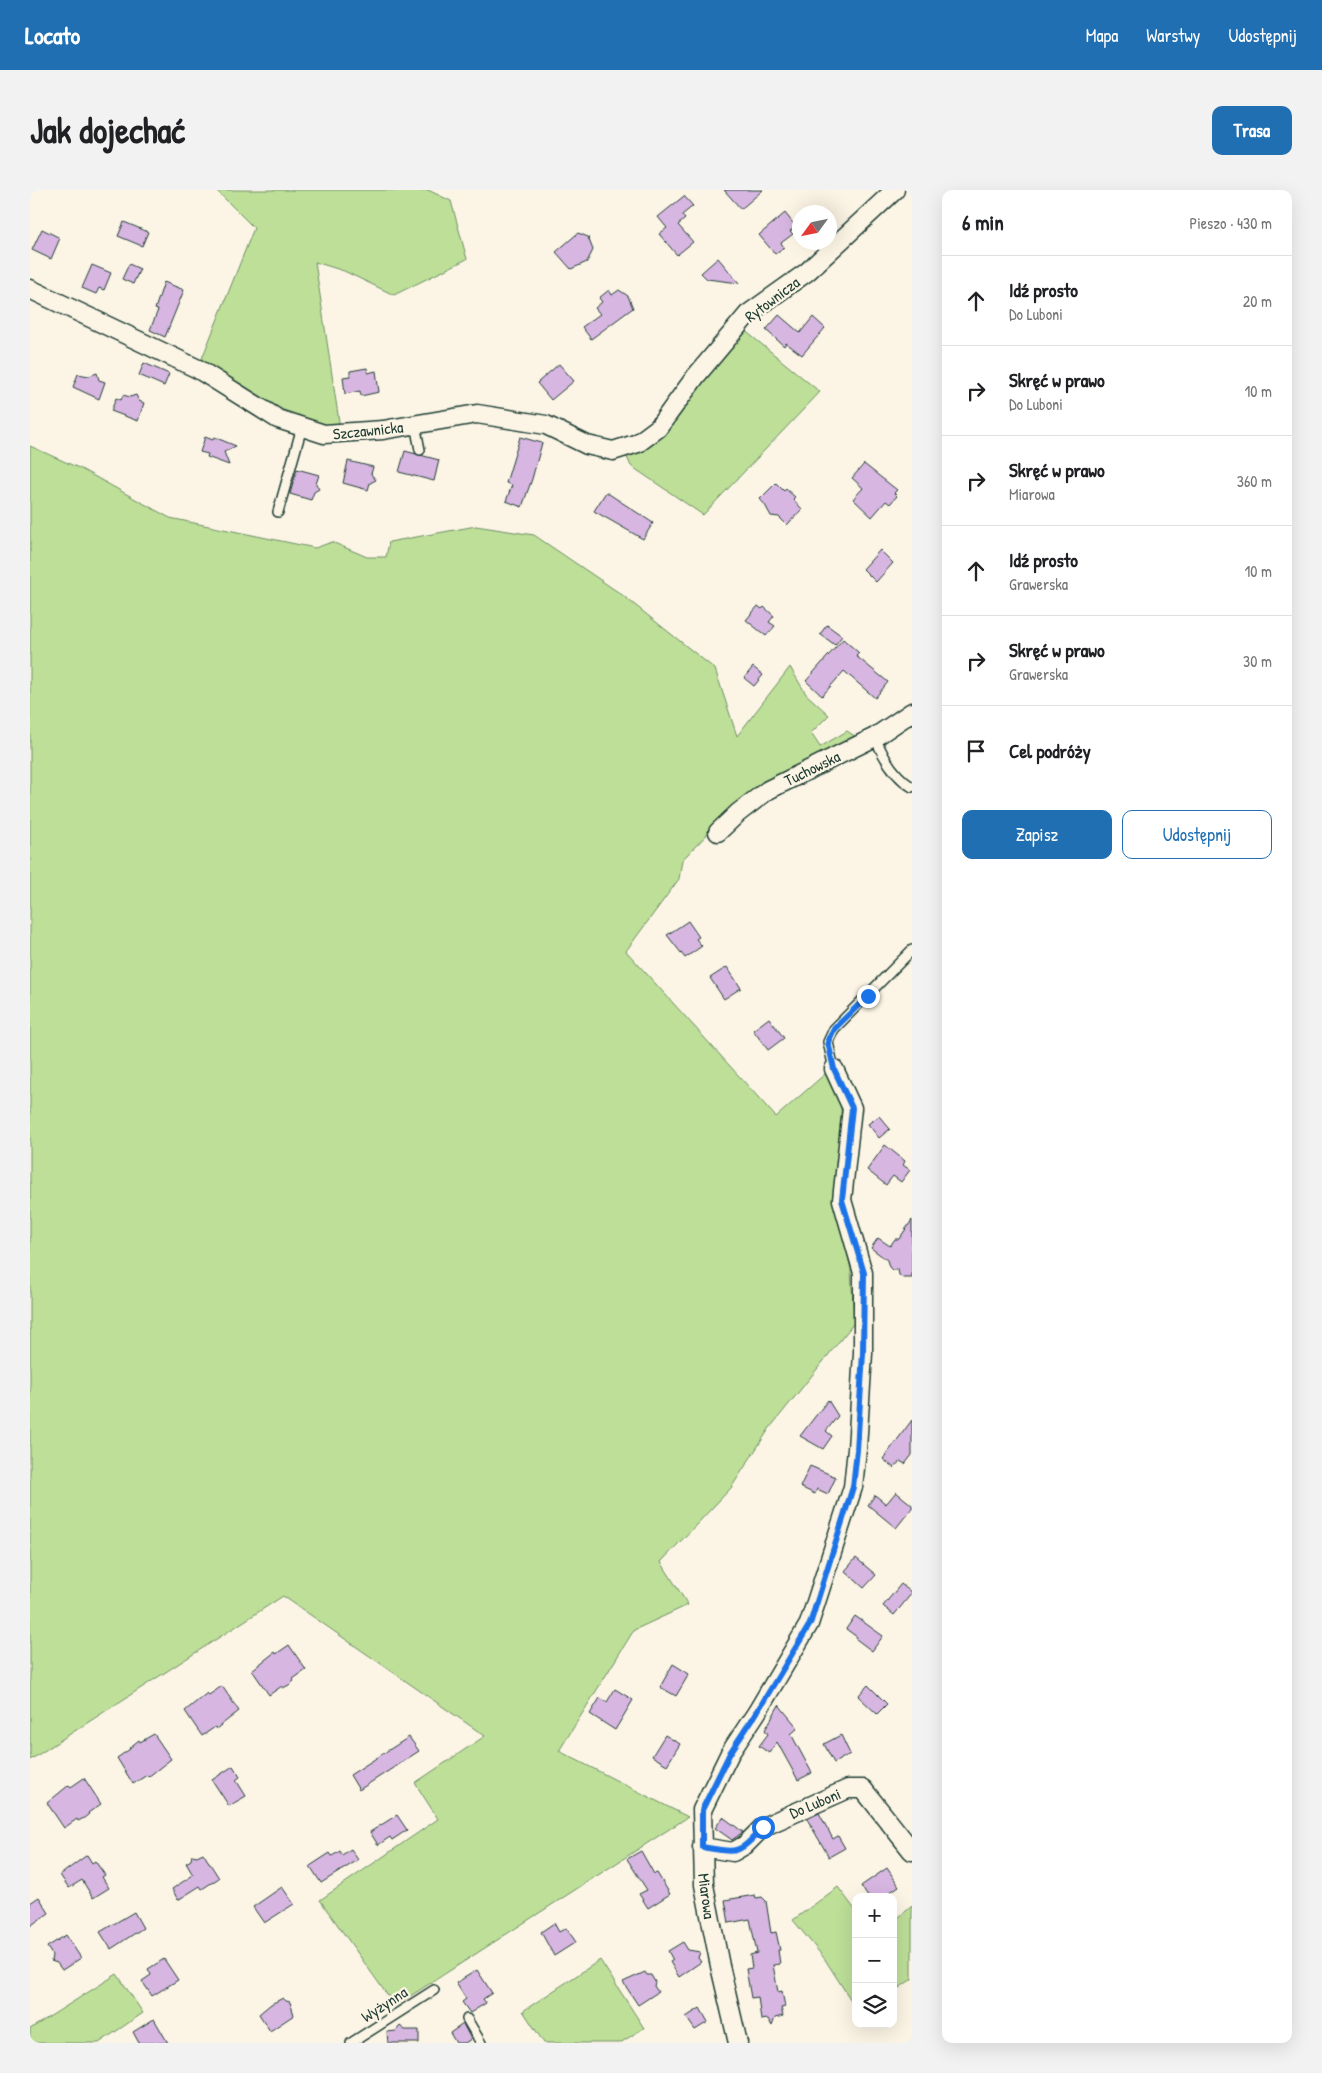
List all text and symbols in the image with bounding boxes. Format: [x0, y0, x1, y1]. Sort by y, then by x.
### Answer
text: Locato [25, 19, 80, 51]
text: Mapa [1086, 23, 1118, 48]
text: Warstwy [1146, 23, 1200, 48]
text: Udostępnij [1228, 23, 1297, 48]
button: Trasa [1212, 106, 1292, 155]
text: Jak dojechać [30, 107, 185, 154]
north arrow [792, 205, 837, 250]
text: 6 min [962, 208, 1004, 237]
text: Pieszo · 430 m [1189, 212, 1272, 234]
street label: Rytownicza [740, 271, 804, 327]
text: Idź prosto [1009, 277, 1078, 303]
icon: ahead [962, 287, 990, 315]
text: 20 m [1243, 290, 1272, 312]
text: Do Luboni [1009, 303, 1063, 325]
text: Skręć w prawo [1009, 367, 1105, 393]
icon: right [962, 377, 990, 405]
text: 10 m [1244, 380, 1272, 402]
text: Do Luboni [1009, 393, 1063, 415]
street label: Szczawnicka [332, 415, 404, 445]
text: Skręć w prawo [1009, 457, 1105, 483]
icon: right [962, 467, 990, 495]
text: 360 m [1237, 470, 1272, 492]
text: Miarowa [1009, 483, 1055, 505]
text: Idź prosto [1009, 547, 1078, 573]
icon: ahead [962, 557, 990, 585]
text: 10 m [1244, 560, 1272, 582]
text: Grawerska [1009, 573, 1068, 595]
text: Skręć w prawo [1009, 637, 1105, 663]
icon: right [962, 647, 990, 675]
text: 30 m [1243, 650, 1272, 672]
text: Grawerska [1009, 663, 1068, 685]
icon: arrive [962, 737, 990, 765]
text: Cel podróży [1009, 738, 1091, 764]
street label: Tuchowska [780, 745, 844, 791]
button: Zapisz [962, 810, 1112, 859]
button: Udostępnij [1122, 810, 1272, 859]
route end [857, 985, 880, 1008]
street label: Do Luboni [786, 1782, 844, 1824]
route start [752, 1816, 775, 1839]
street label: Miarowa [693, 1872, 721, 1920]
map controls [852, 1893, 897, 2028]
button: + [852, 1893, 897, 1938]
button: − [852, 1938, 897, 1983]
street label: Wyżynna [357, 1981, 411, 2027]
button: layers [852, 1983, 897, 2028]

